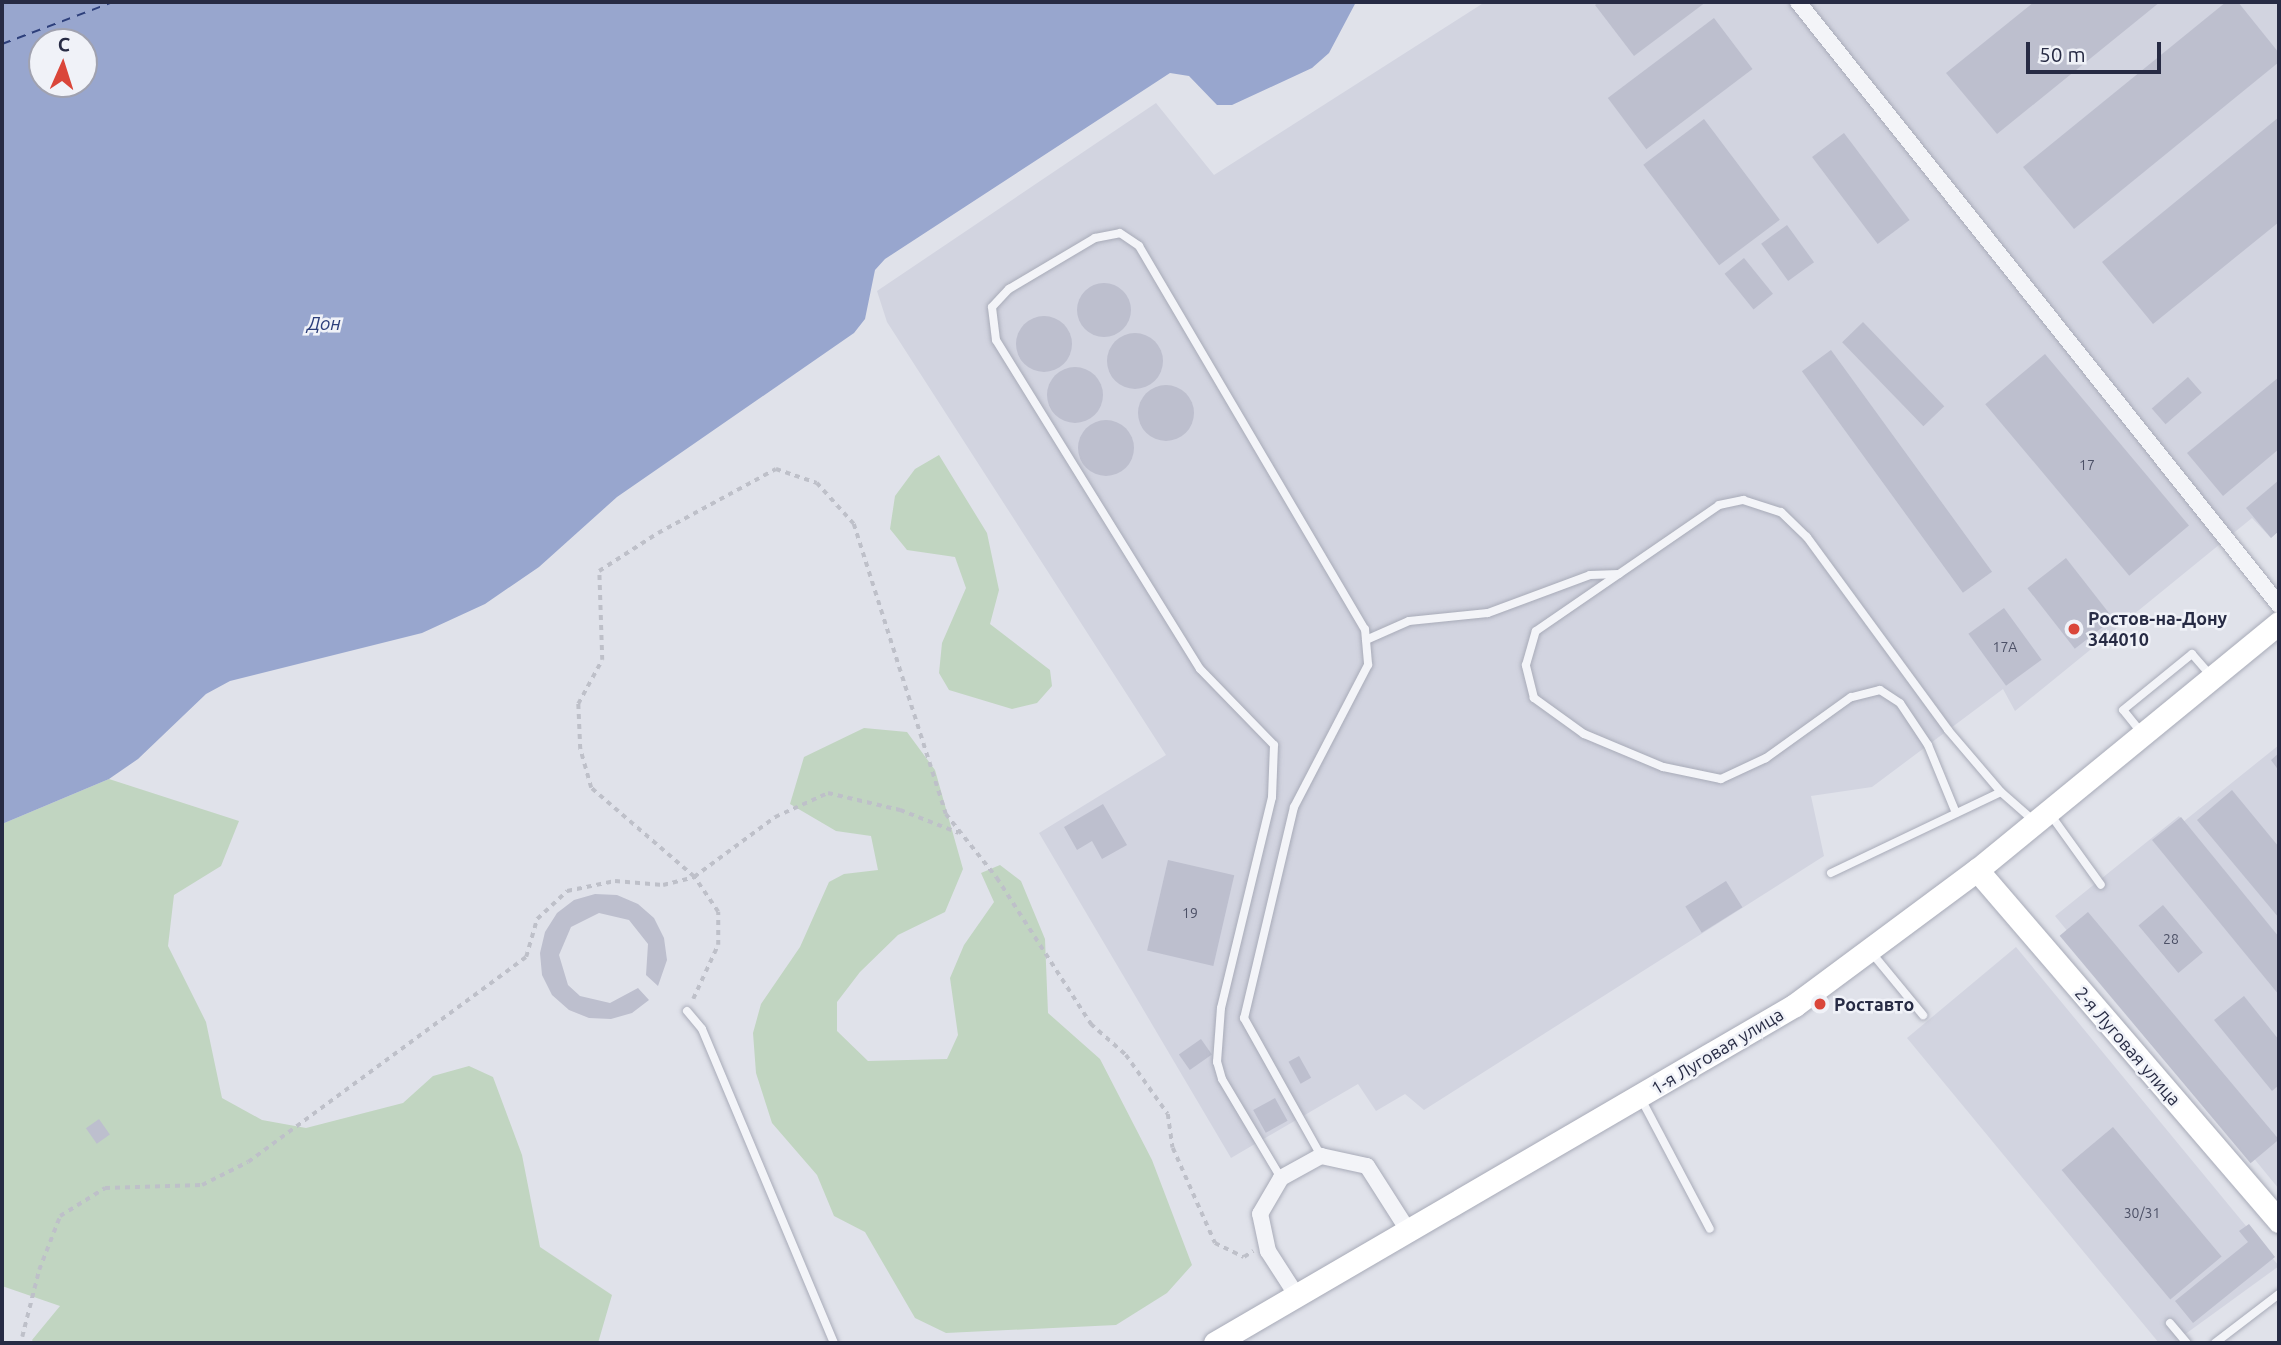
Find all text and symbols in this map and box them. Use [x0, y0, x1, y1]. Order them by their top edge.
north arrow [28, 28, 98, 98]
scale bar [2029, 28, 2164, 72]
text: С [57, 33, 71, 55]
text: 50 m [2039, 42, 2086, 66]
water label: Дон [307, 313, 341, 335]
house number: 17 [2079, 457, 2095, 473]
place label: Ростов-на-Дону 344010 [2088, 608, 2227, 650]
marker: Ростов-на-Дону 344010 [2066, 621, 2082, 637]
house number: 17А [1993, 639, 2017, 655]
house number: 19 [1182, 905, 1198, 921]
house number: 28 [2163, 931, 2179, 947]
street label: 2-я Луговая улица [2071, 982, 2185, 1110]
place label: Роставто [1834, 993, 1914, 1015]
marker: Роставто [1812, 996, 1828, 1012]
street label: 1-я Луговая улица [1647, 1003, 1787, 1099]
house number: 30/31 [2124, 1205, 2160, 1221]

